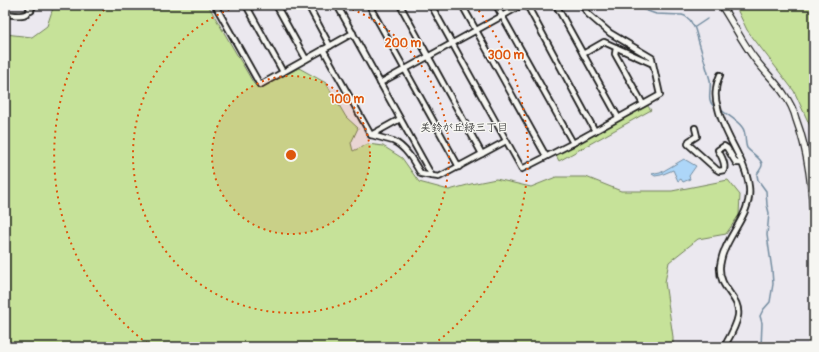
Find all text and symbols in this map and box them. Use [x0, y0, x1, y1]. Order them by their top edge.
text: 200 m [385, 36, 422, 51]
text: 300 m [488, 48, 525, 63]
text: 100 m [330, 92, 365, 107]
district label: 美鈴が丘緑三丁目 [420, 121, 508, 134]
centre of rings [284, 148, 298, 162]

